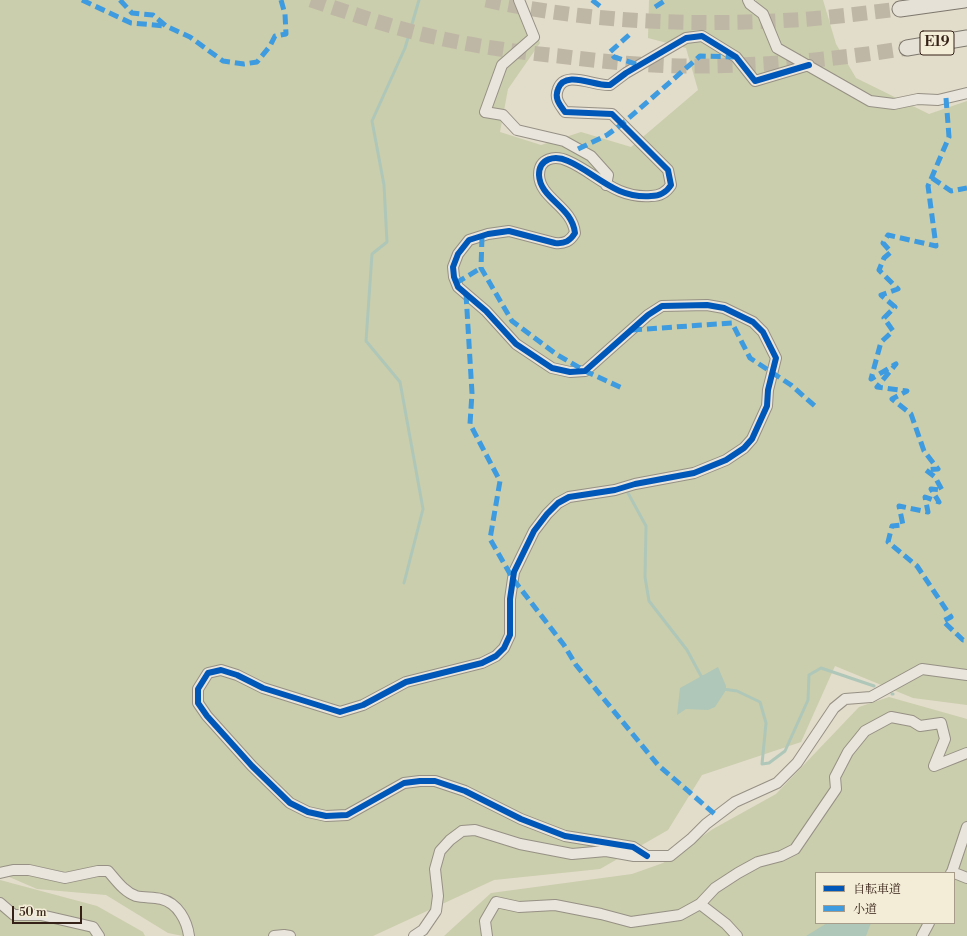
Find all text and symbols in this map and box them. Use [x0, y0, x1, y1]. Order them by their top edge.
road number: E19 [920, 31, 954, 55]
legend [815, 872, 955, 924]
text: 自転車道 [853, 882, 901, 897]
scale bar [14, 898, 84, 924]
text: 小道 [853, 902, 877, 917]
text: 50 m [19, 905, 47, 920]

